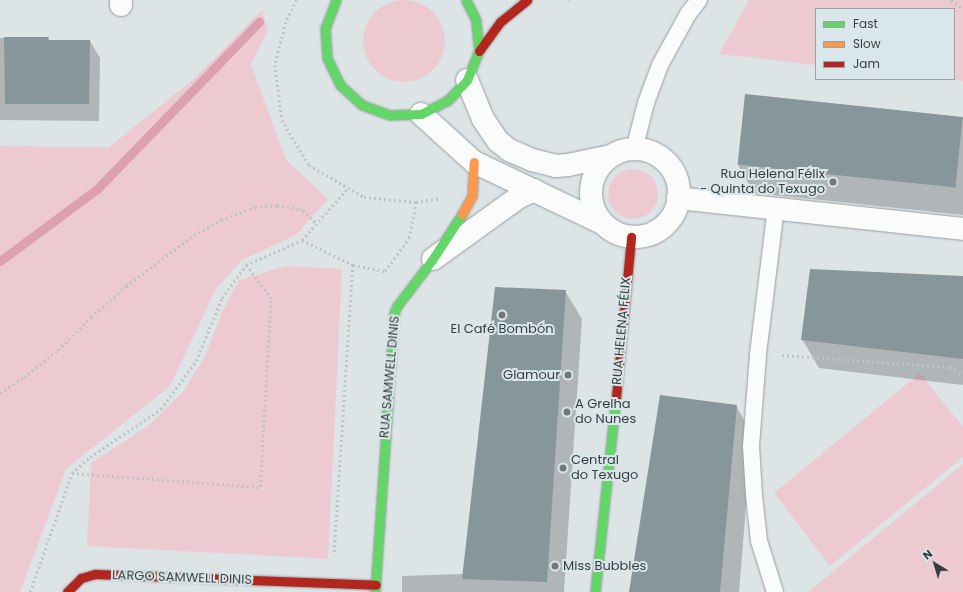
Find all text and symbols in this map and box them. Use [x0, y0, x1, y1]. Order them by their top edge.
legend [815, 8, 955, 80]
text: Fast [853, 15, 878, 32]
text: Slow [853, 35, 881, 52]
text: Jam [853, 55, 880, 72]
place label: Rua Helena Félix - Quinta do Texugo [700, 167, 825, 198]
marker: Rua Helena Félix - Quinta do Texugo [828, 177, 838, 187]
street label: RUA HELENA FÉLIX [610, 276, 634, 386]
marker: El Café Bombón [497, 310, 507, 320]
street label: RUA SAMWELL DINIS [377, 315, 403, 439]
place label: El Café Bombón [450, 321, 554, 337]
place label: Glamour [503, 367, 560, 383]
marker: Glamour [563, 370, 573, 380]
place label: A Grelha do Nunes [575, 397, 636, 428]
marker: A Grelha do Nunes [562, 407, 572, 417]
place label: Central do Texugo [571, 453, 638, 484]
marker: Central do Texugo [558, 463, 568, 473]
north arrow [915, 544, 955, 584]
text: N [919, 546, 936, 563]
place label: Miss Bubbles [563, 558, 646, 574]
marker: Miss Bubbles [550, 561, 560, 571]
street label: LARGO SAMWELL DINIS [112, 568, 252, 588]

